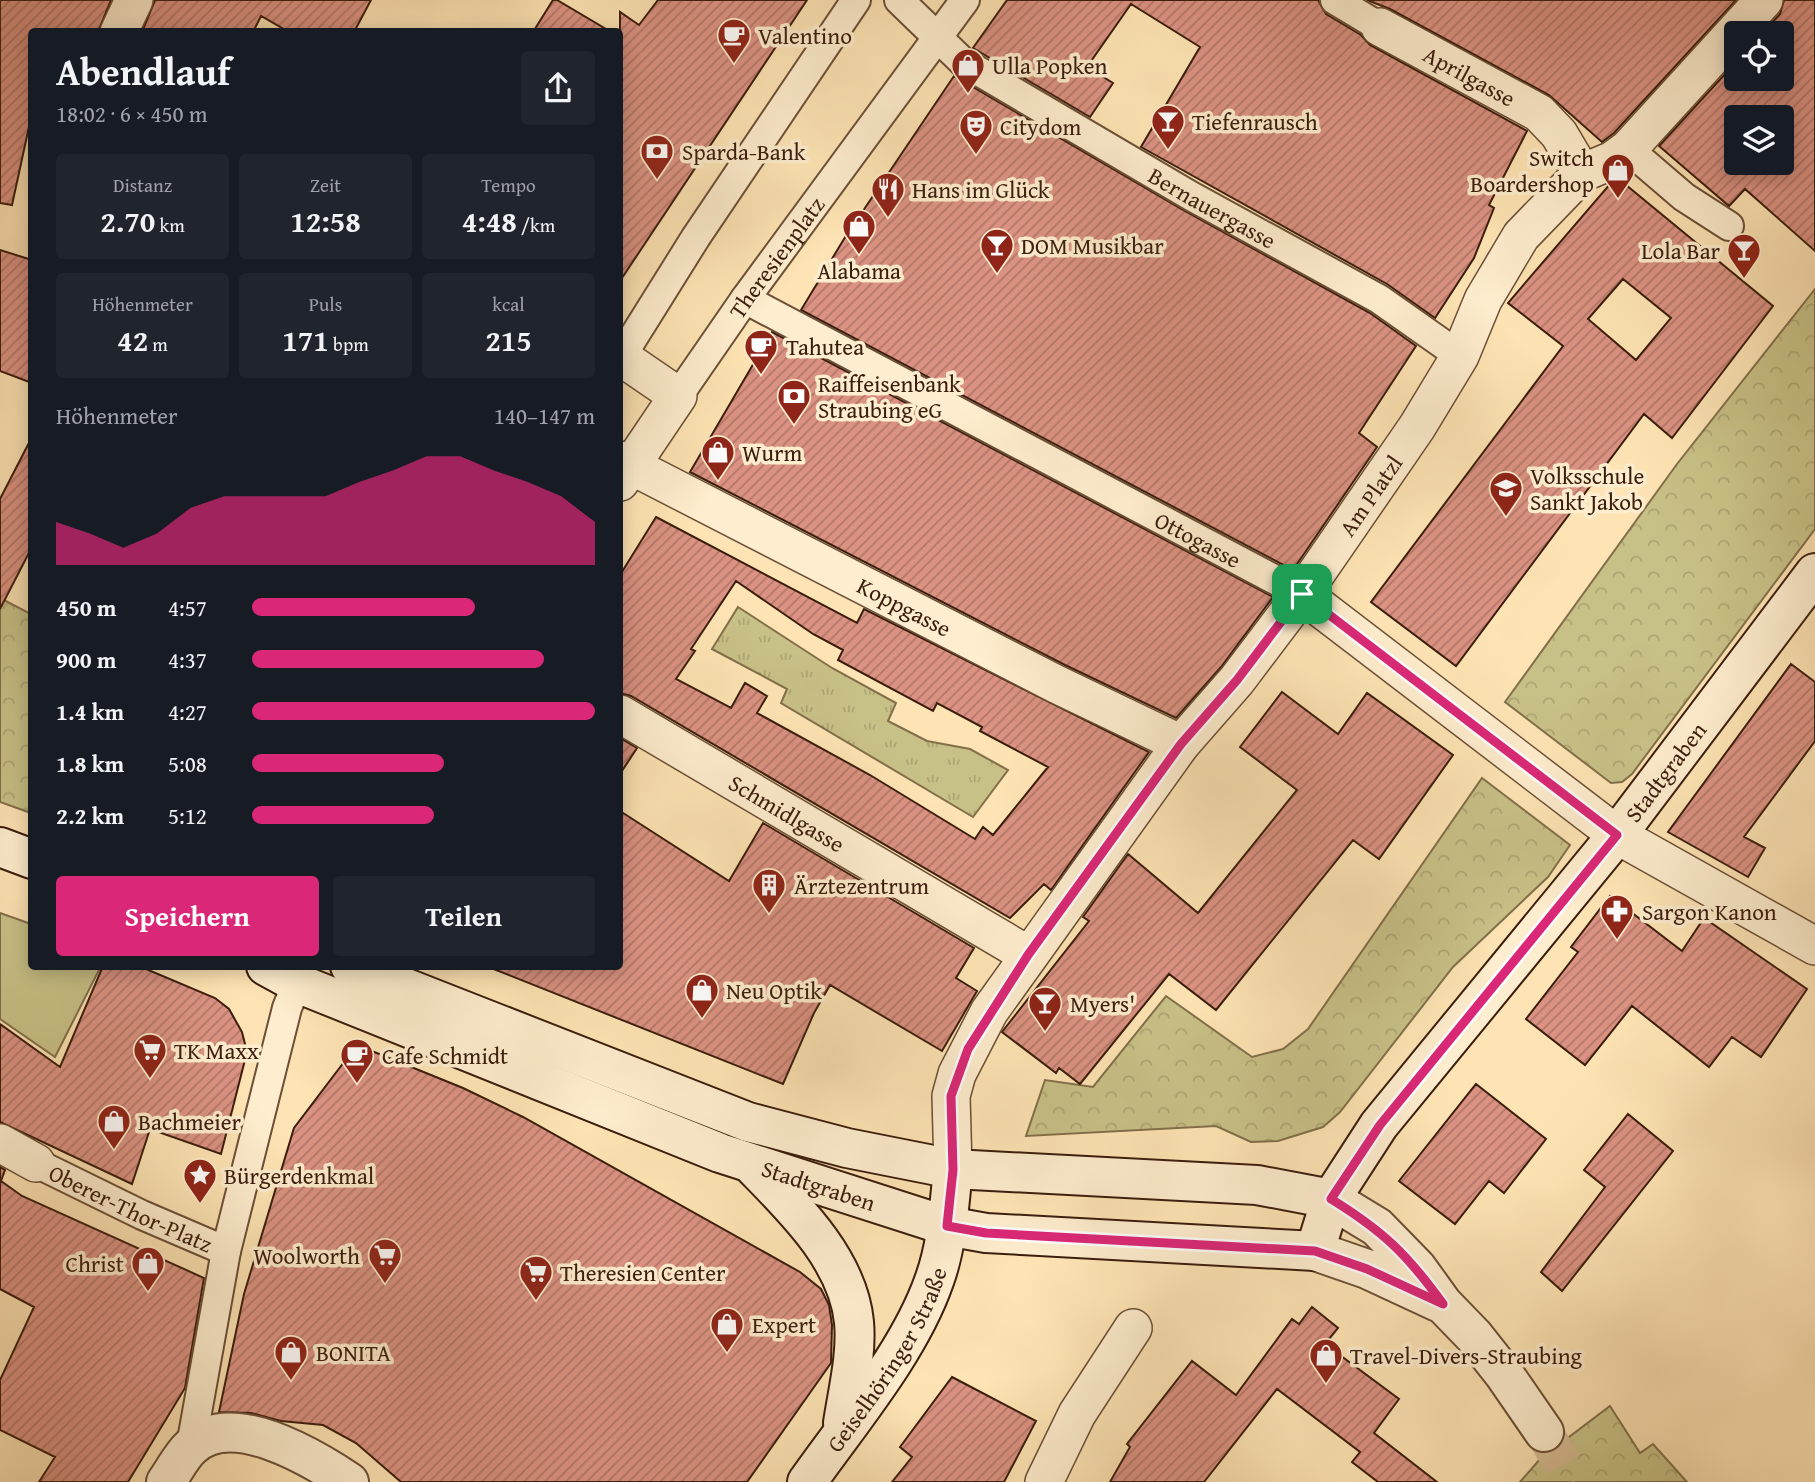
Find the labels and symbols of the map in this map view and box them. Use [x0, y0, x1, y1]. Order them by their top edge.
cafe icon: Valentino [715, 16, 753, 65]
place label: Valentino [758, 19, 852, 52]
street label: Aprilgasse [1418, 37, 1522, 114]
shop icon: Ulla Popken [949, 46, 987, 95]
place label: Ulla Popken [992, 49, 1108, 82]
bar icon: Tiefenrausch [1149, 102, 1187, 151]
place label: Tiefenrausch [1192, 105, 1318, 138]
theatre icon: Citydom [957, 107, 995, 156]
place label: Citydom [1000, 110, 1082, 143]
bank icon: Sparda-Bank [638, 132, 676, 181]
place label: Sparda-Bank [682, 135, 806, 168]
place label: Switch Boardershop [1470, 141, 1594, 200]
shop icon: Switch Boardershop [1599, 151, 1637, 200]
street label: Bernauergasse [1143, 158, 1282, 256]
restaurant icon: Hans im Glück [869, 170, 907, 219]
place label: Hans im Glück [912, 173, 1050, 206]
street label: Theresienplatz [720, 189, 832, 325]
shop icon: Alabama [840, 207, 878, 256]
bar icon: DOM Musikbar [978, 226, 1016, 275]
place label: DOM Musikbar [1021, 229, 1164, 262]
bar icon: Lola Bar [1725, 231, 1763, 280]
place label: Lola Bar [1641, 234, 1721, 267]
place label: Alabama [817, 254, 901, 287]
cafe icon: Tahutea [742, 327, 780, 376]
place label: Tahutea [786, 330, 864, 363]
place label: Raiffeisenbank Straubing eG [818, 367, 961, 426]
bank icon: Raiffeisenbank Straubing eG [775, 377, 813, 426]
shop icon: Wurm [699, 433, 737, 482]
place label: Wurm [742, 436, 802, 469]
street label: Am Platzl [1330, 448, 1410, 543]
place label: Volksschule Sankt Jakob [1530, 459, 1644, 518]
school or university icon: Volksschule Sankt Jakob [1487, 469, 1525, 518]
street label: Ottogasse [1149, 503, 1247, 576]
pin [1272, 564, 1332, 624]
street label: Koppgasse [852, 568, 957, 644]
street label: Stadtgraben [1616, 715, 1714, 829]
street label: Schmidlgasse [723, 766, 851, 860]
building icon: Ärztezentrum [750, 866, 788, 915]
place label: Ärztezentrum [794, 869, 929, 902]
pharmacy icon: Sargon Kanon [1598, 892, 1636, 941]
place label: Sargon Kanon [1642, 895, 1777, 928]
shop icon: Neu Optik [683, 971, 721, 1020]
place label: Neu Optik [726, 974, 822, 1007]
bar icon: Myers' [1026, 984, 1064, 1033]
place label: Myers' [1070, 987, 1135, 1020]
supermarket icon: TK Maxx [131, 1031, 169, 1080]
place label: TK Maxx [174, 1034, 259, 1067]
cafe icon: Cafe Schmidt [338, 1036, 376, 1085]
place label: Cafe Schmidt [382, 1039, 508, 1072]
shop icon: Bachmeier [95, 1102, 133, 1151]
place label: Bachmeier [138, 1105, 242, 1138]
street label: Stadtgraben [758, 1151, 880, 1219]
street label: Oberer-Thor-Platz [44, 1155, 218, 1260]
place icon: Bürgerdenkmal [181, 1156, 219, 1205]
place label: Bürgerdenkmal [224, 1159, 374, 1192]
supermarket icon: Woolworth [366, 1236, 404, 1285]
place label: Woolworth [253, 1239, 360, 1272]
shop icon: Christ [129, 1244, 167, 1293]
place label: Christ [65, 1247, 124, 1280]
supermarket icon: Theresien Center [517, 1253, 555, 1302]
place label: Theresien Center [560, 1256, 726, 1289]
street label: Geiselhöringer Straße [818, 1263, 954, 1458]
shop icon: Expert [708, 1305, 746, 1354]
place label: Expert [752, 1308, 816, 1341]
shop icon: BONITA [272, 1333, 310, 1382]
place label: BONITA [316, 1336, 391, 1369]
shop icon: Travel-Divers-Straubing [1307, 1336, 1345, 1385]
place label: Travel-Divers-Straubing [1350, 1339, 1583, 1372]

